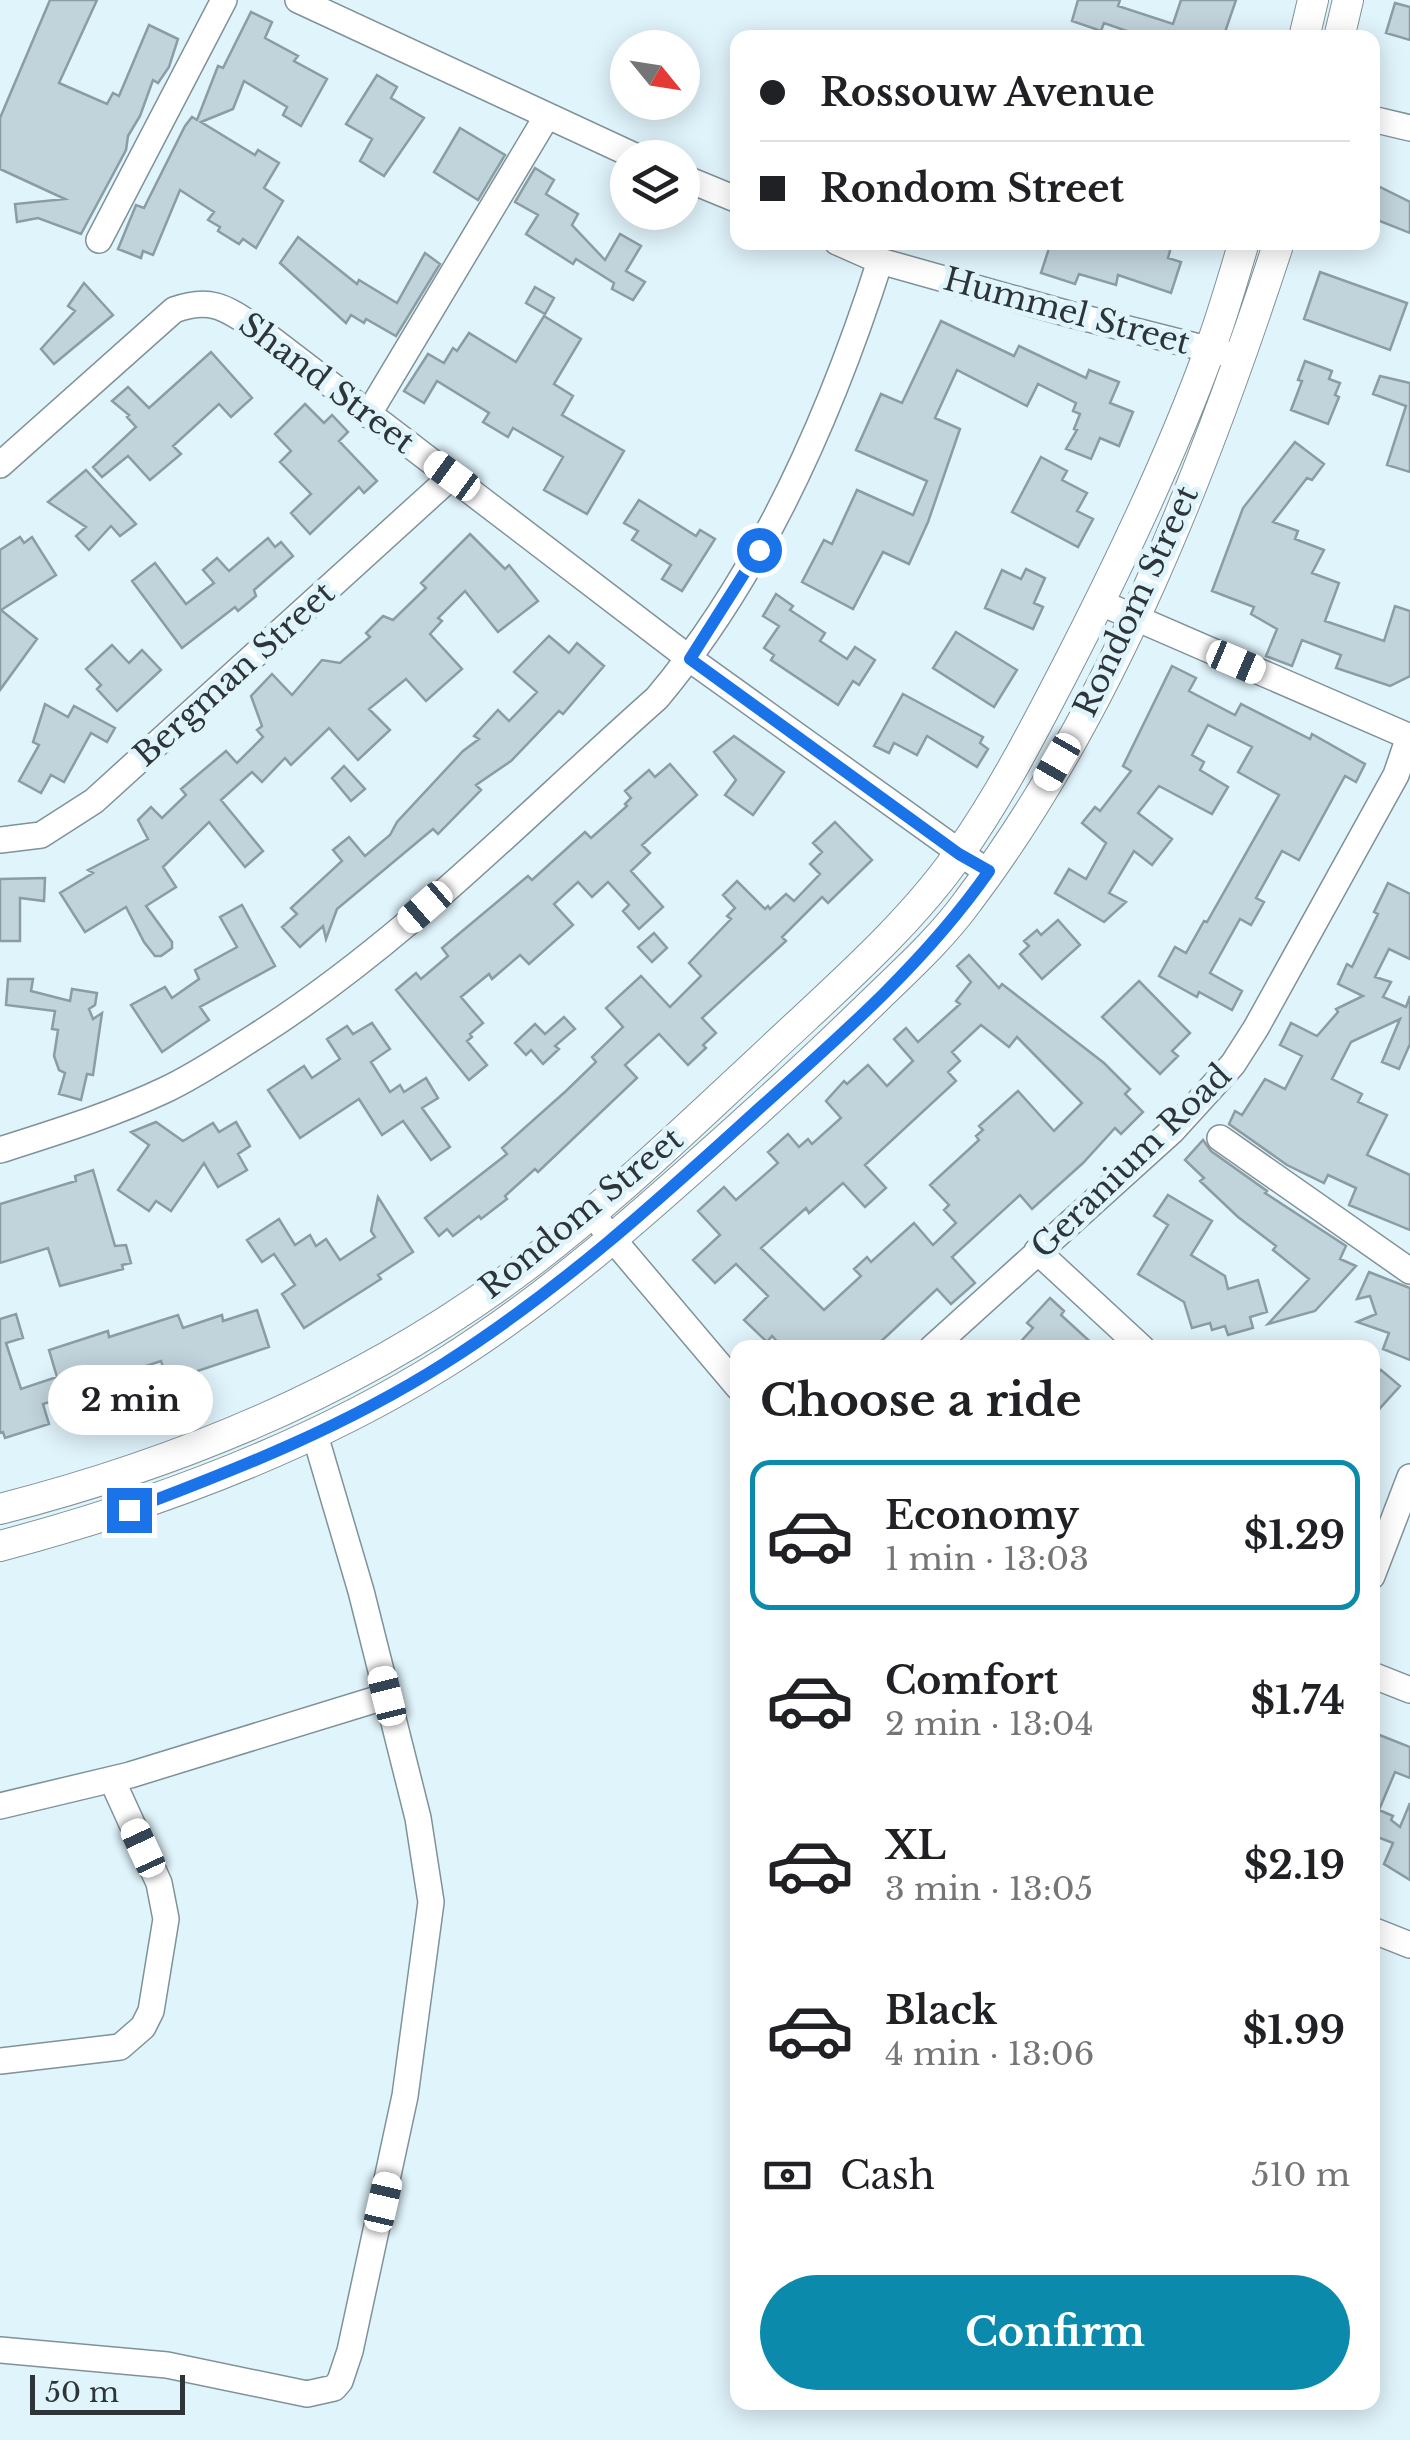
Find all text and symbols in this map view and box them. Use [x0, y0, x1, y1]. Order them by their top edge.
north arrow [610, 30, 700, 120]
map controls [610, 30, 700, 230]
text: Rossouw Avenue [820, 69, 1155, 116]
button: layers [610, 140, 700, 230]
text: Rondom Street [820, 165, 1124, 212]
street label: Hummel Street [940, 259, 1194, 363]
street label: Shand Street [231, 304, 423, 462]
car [419, 446, 485, 506]
street label: Rondom Street [1065, 479, 1207, 723]
route start [737, 528, 782, 573]
street label: Bergman Street [125, 573, 343, 775]
car [1203, 636, 1269, 688]
car [1029, 729, 1085, 795]
car [393, 876, 457, 938]
street label: Geranium Road [1023, 1056, 1239, 1266]
street label: Rondom Street [471, 1119, 691, 1307]
callout: 2 min [46, 1365, 212, 1435]
text: Choose a ride [760, 1372, 1082, 1428]
text: 2 min [81, 1380, 180, 1420]
route end [107, 1488, 152, 1533]
icon: car [765, 1490, 855, 1580]
text: Economy [885, 1492, 1079, 1539]
text: $1.29 [1244, 1512, 1345, 1559]
text: 1 min · 13:03 [885, 1539, 1089, 1579]
icon: car [765, 1655, 855, 1745]
text: Comfort [885, 1657, 1058, 1704]
car [365, 1663, 409, 1729]
text: $1.74 [1250, 1677, 1345, 1724]
text: 2 min · 13:04 [885, 1704, 1093, 1744]
car [117, 1814, 169, 1882]
icon: car [765, 1820, 855, 1910]
text: XL [885, 1822, 946, 1869]
text: $2.19 [1244, 1842, 1345, 1889]
text: 3 min · 13:05 [885, 1869, 1093, 1909]
icon: car [765, 1985, 855, 2075]
text: Black [885, 1987, 997, 2034]
text: $1.99 [1243, 2007, 1345, 2054]
text: 4 min · 13:06 [885, 2034, 1094, 2074]
icon: cash [760, 2148, 815, 2203]
text: Cash [840, 2152, 935, 2199]
text: 510 m [1251, 2155, 1350, 2195]
car [362, 2169, 404, 2235]
button: Confirm [760, 2275, 1350, 2390]
scale bar [30, 2370, 185, 2414]
text: 50 m [45, 2375, 119, 2410]

